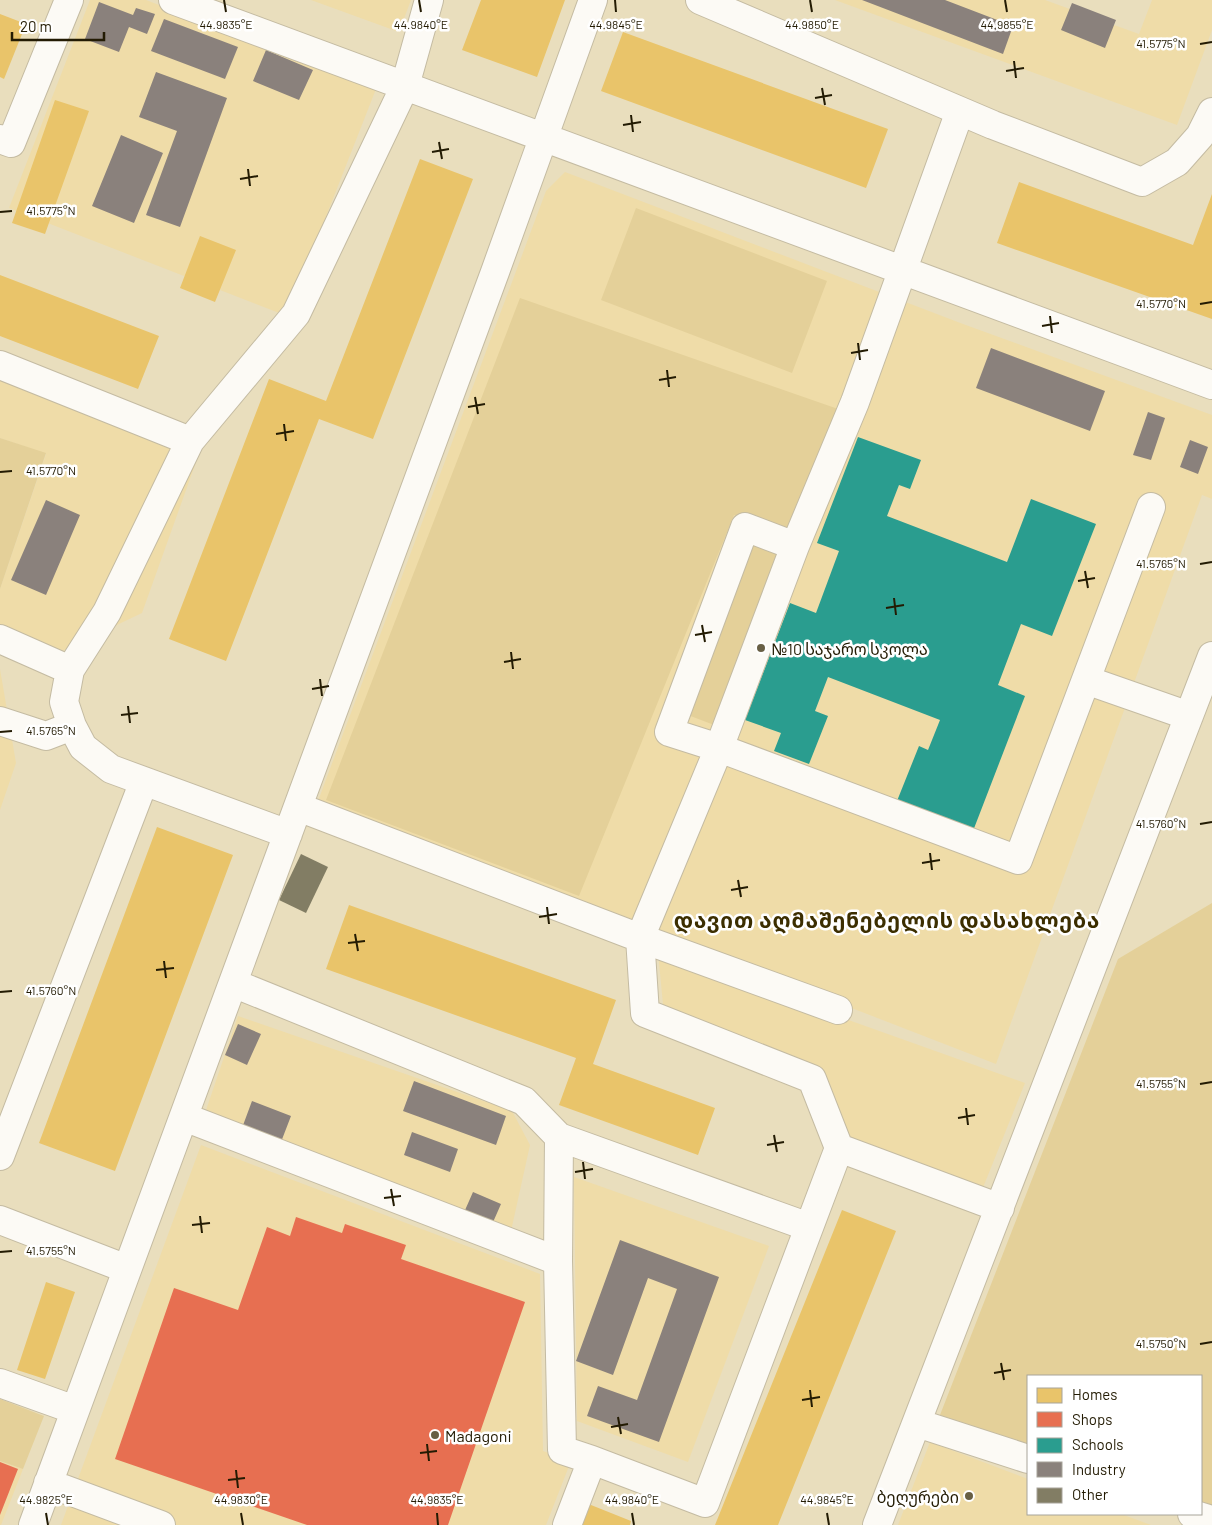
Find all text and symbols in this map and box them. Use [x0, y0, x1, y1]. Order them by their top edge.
scale bar [12, 10, 105, 42]
text: 20 m [20, 17, 52, 35]
text: 44.9835°E [199, 17, 253, 31]
text: 44.9840°E [394, 17, 448, 31]
text: 44.9845°E [589, 17, 643, 31]
text: 44.9850°E [785, 17, 839, 31]
text: 44.9855°E [980, 17, 1034, 31]
text: 41.5775°N [1136, 36, 1186, 50]
text: 41.5775°N [26, 203, 76, 217]
text: 41.5770°N [1136, 296, 1186, 310]
text: 41.5770°N [26, 463, 76, 477]
text: 41.5765°N [1136, 556, 1186, 570]
place label: №10 საჯარო სკოლა [771, 639, 928, 660]
marker: №10 საჯარო სკოლა [755, 642, 767, 654]
text: 41.5765°N [26, 723, 76, 737]
text: 41.5760°N [1136, 816, 1186, 830]
district label: დავით აღმაშენებელის დასახლება [674, 907, 1100, 934]
text: 41.5760°N [26, 983, 76, 997]
text: 41.5755°N [1136, 1076, 1186, 1090]
text: 41.5755°N [26, 1243, 76, 1257]
text: 41.5750°N [1136, 1336, 1186, 1350]
legend [1027, 1375, 1202, 1515]
text: Homes [1072, 1385, 1117, 1403]
text: Shops [1072, 1410, 1112, 1428]
place label: Madagoni [445, 1426, 512, 1445]
marker: Madagoni [429, 1429, 441, 1441]
text: Schools [1072, 1435, 1124, 1453]
text: Industry [1072, 1460, 1126, 1478]
text: Other [1072, 1485, 1109, 1503]
place label: ბეღურები [877, 1487, 959, 1507]
marker: ბეღურები [963, 1490, 975, 1502]
text: 44.9825°E [19, 1492, 73, 1506]
text: 44.9830°E [214, 1492, 268, 1506]
text: 44.9835°E [410, 1492, 464, 1506]
text: 44.9840°E [605, 1492, 659, 1506]
text: 44.9845°E [800, 1492, 854, 1506]

